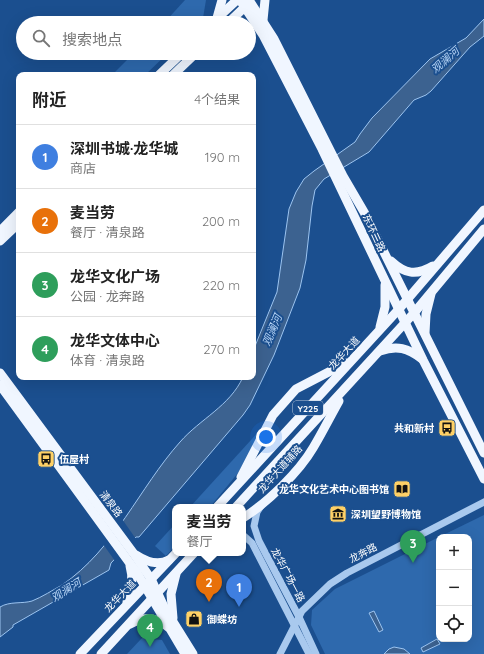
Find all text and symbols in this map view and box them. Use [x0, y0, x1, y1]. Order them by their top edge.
search box [16, 16, 256, 60]
icon: search [30, 27, 52, 49]
text: 搜索地点 [62, 30, 122, 49]
water label: 观澜河 [428, 43, 464, 76]
text: 附近 [32, 89, 66, 110]
text: 4个结果 [194, 91, 240, 107]
text: 深圳书城·龙华城 [70, 139, 178, 158]
text: 1 [42, 149, 48, 165]
text: 190 m [205, 149, 240, 165]
text: 商店 [70, 160, 96, 176]
text: 麦当劳 [70, 203, 115, 222]
street label: 东环二路 [360, 212, 388, 254]
text: 2 [41, 213, 49, 229]
text: 200 m [202, 213, 240, 229]
text: 餐厅 · 清泉路 [70, 224, 145, 240]
text: 龙华文化广场 [70, 267, 160, 286]
text: 3 [42, 277, 48, 293]
text: 220 m [202, 277, 240, 293]
text: 公园 · 龙奔路 [70, 288, 145, 304]
water label: 观澜河 [259, 310, 286, 348]
text: 龙华文体中心 [70, 331, 160, 350]
street label: 龙华大道 [326, 334, 362, 372]
text: 4 [41, 341, 49, 357]
text: 270 m [203, 341, 240, 357]
text: 体育 · 清泉路 [70, 352, 145, 368]
road number: Y225 [293, 401, 323, 415]
bus stop icon: 共和新村 [437, 418, 457, 438]
place label: 共和新村 [394, 422, 434, 435]
your location [256, 427, 276, 447]
street label: 龙华大道辅路 [255, 442, 305, 496]
bus stop icon: 伍屋村 [36, 449, 56, 469]
place label: 伍屋村 [59, 453, 89, 466]
library icon: 龙华文化艺术中心图书馆 [392, 479, 412, 499]
place label: 龙华文化艺术中心图书馆 [279, 483, 389, 496]
street label: 清泉路 [97, 488, 125, 520]
popup [172, 504, 246, 556]
museum icon: 深圳望野博物馆 [328, 504, 348, 524]
place label: 深圳望野博物馆 [351, 508, 421, 521]
text: 麦当劳 [186, 512, 232, 531]
pin: 3 [400, 530, 426, 563]
text: 餐厅 [186, 533, 213, 549]
map controls [436, 534, 472, 642]
button: + [436, 534, 472, 570]
street label: 龙奔路 [347, 540, 379, 566]
street label: 龙华广场一路 [268, 545, 308, 605]
pin: 2 [196, 569, 222, 602]
button: − [436, 570, 472, 606]
water label: 观澜河 [48, 574, 85, 605]
pin: 1 [226, 574, 252, 607]
street label: 龙华大道 [101, 577, 139, 615]
button: locate [436, 606, 472, 642]
shop icon: 御蝶坊 [184, 609, 204, 629]
place label: 御蝶坊 [206, 613, 237, 626]
pin: 4 [137, 614, 163, 647]

